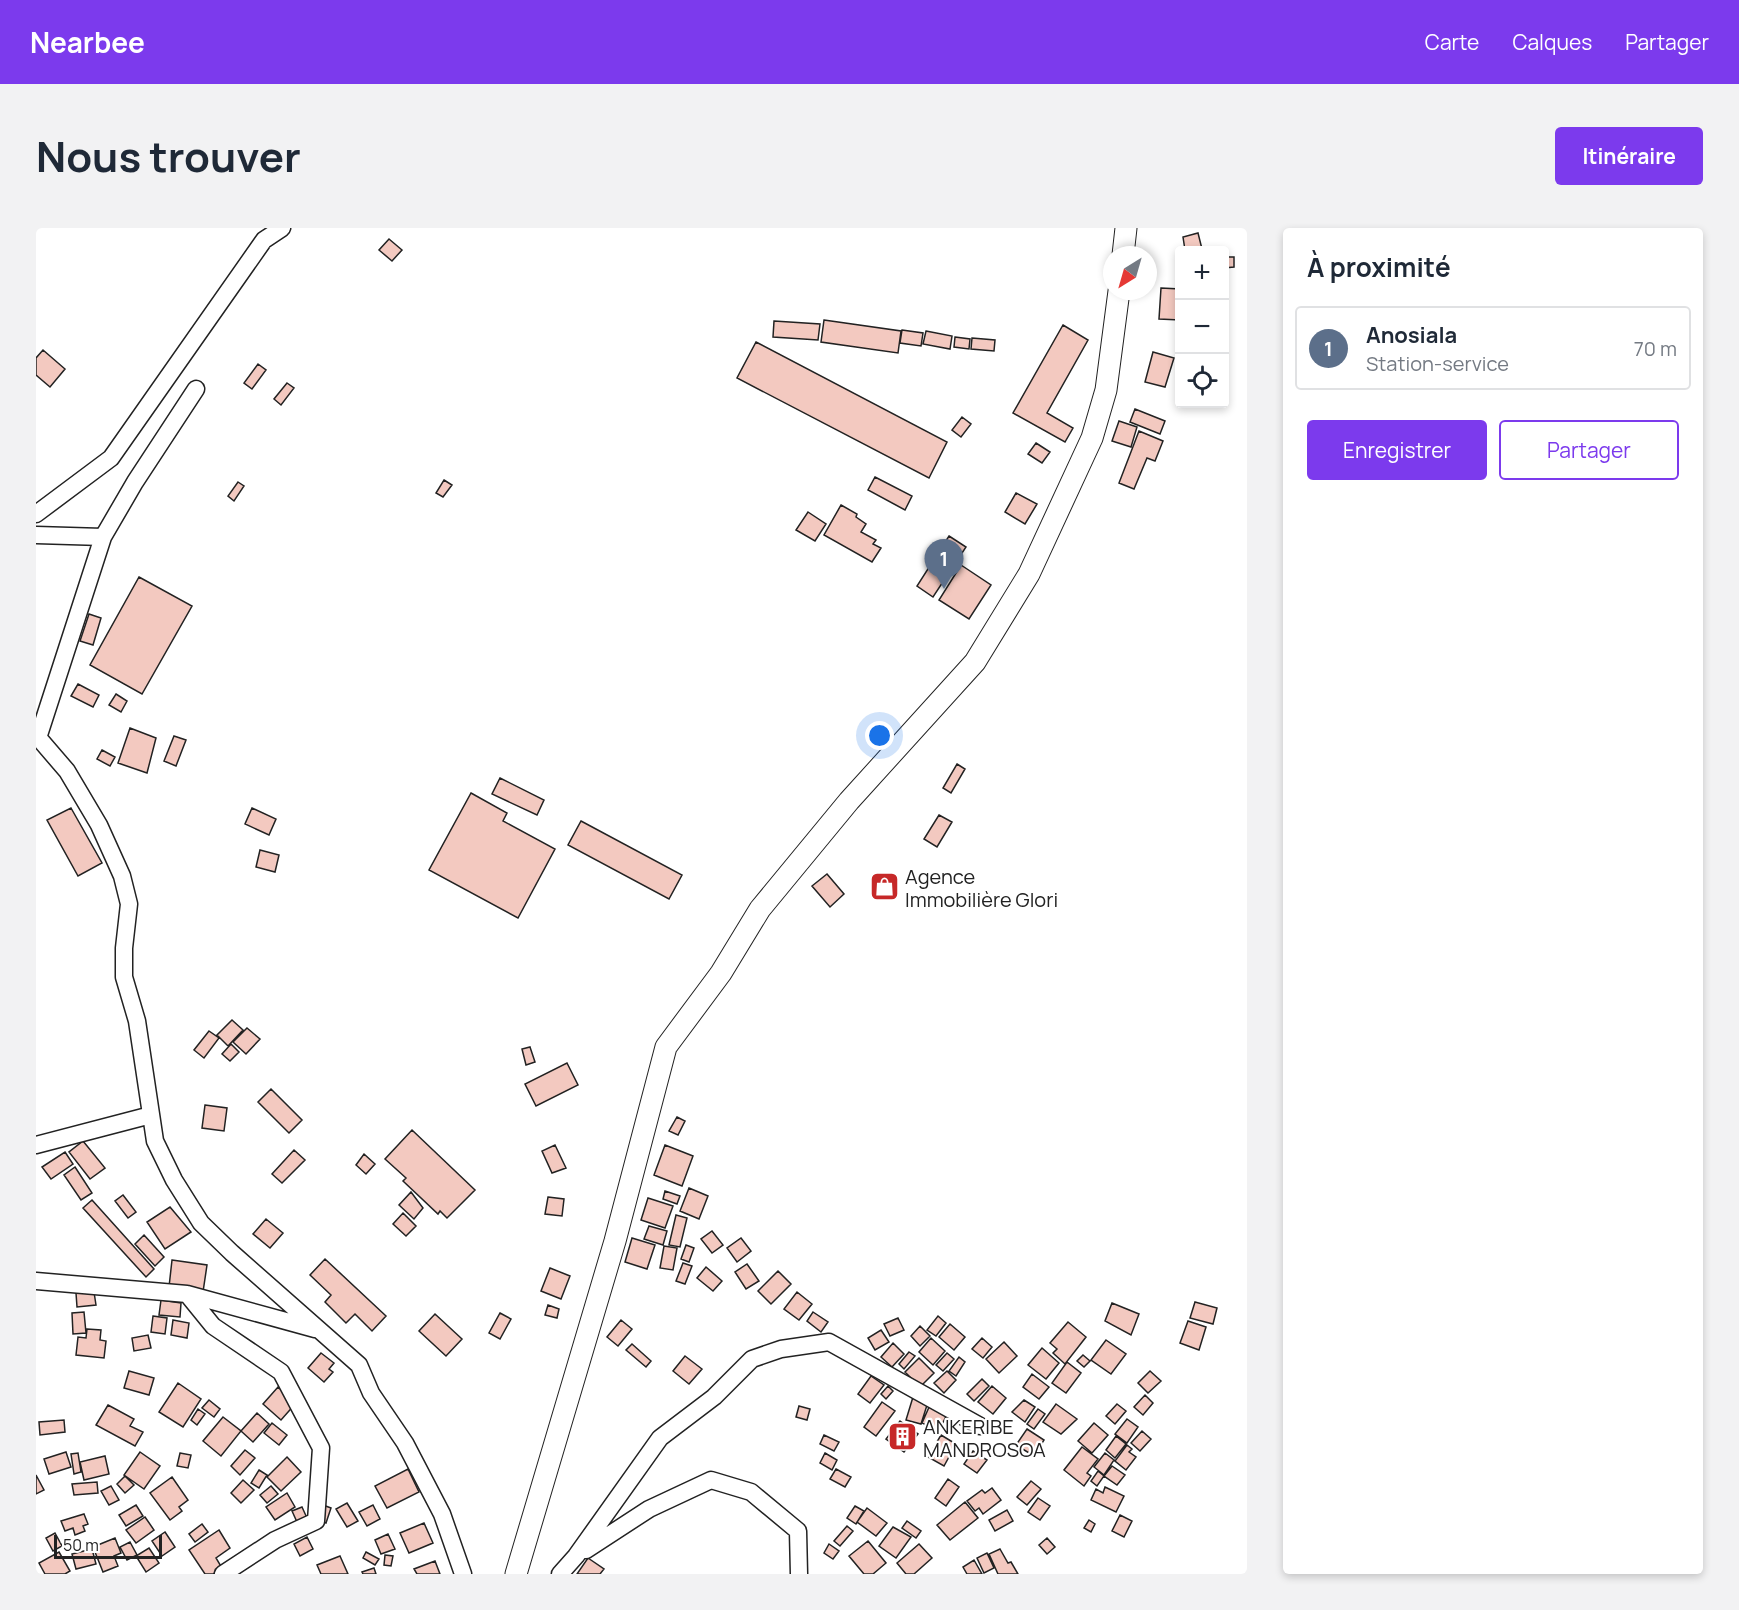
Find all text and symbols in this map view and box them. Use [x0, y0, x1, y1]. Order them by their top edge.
text: Nearbee [30, 23, 145, 61]
text: Carte [1425, 28, 1479, 56]
text: Calques [1512, 28, 1592, 56]
text: Partager [1625, 28, 1709, 56]
text: Nous trouver [36, 127, 301, 185]
button: Itinéraire [1555, 127, 1703, 185]
north arrow [1103, 246, 1157, 300]
map controls [1175, 246, 1229, 408]
button: + [1175, 246, 1229, 300]
text: À proximité [1307, 249, 1451, 285]
button: − [1175, 300, 1229, 354]
text: Anosiala [1366, 320, 1457, 350]
text: 1 [1324, 335, 1333, 362]
text: 70 m [1634, 335, 1677, 362]
text: Station-service [1366, 350, 1509, 377]
button: locate [1175, 354, 1229, 408]
button: Enregistrer [1307, 420, 1487, 480]
button: Partager [1499, 420, 1679, 480]
pin: 1 [924, 540, 964, 589]
your location [865, 721, 894, 750]
place label: Agence Immobilière Glori [905, 863, 1058, 913]
shop icon: Agence Immobilière Glori [868, 871, 900, 903]
place label: ANKERIBE MANDROSOA [923, 1413, 1046, 1463]
building icon: ANKERIBE MANDROSOA [886, 1421, 918, 1453]
scale bar [54, 1532, 162, 1560]
text: 50 m [63, 1534, 99, 1556]

